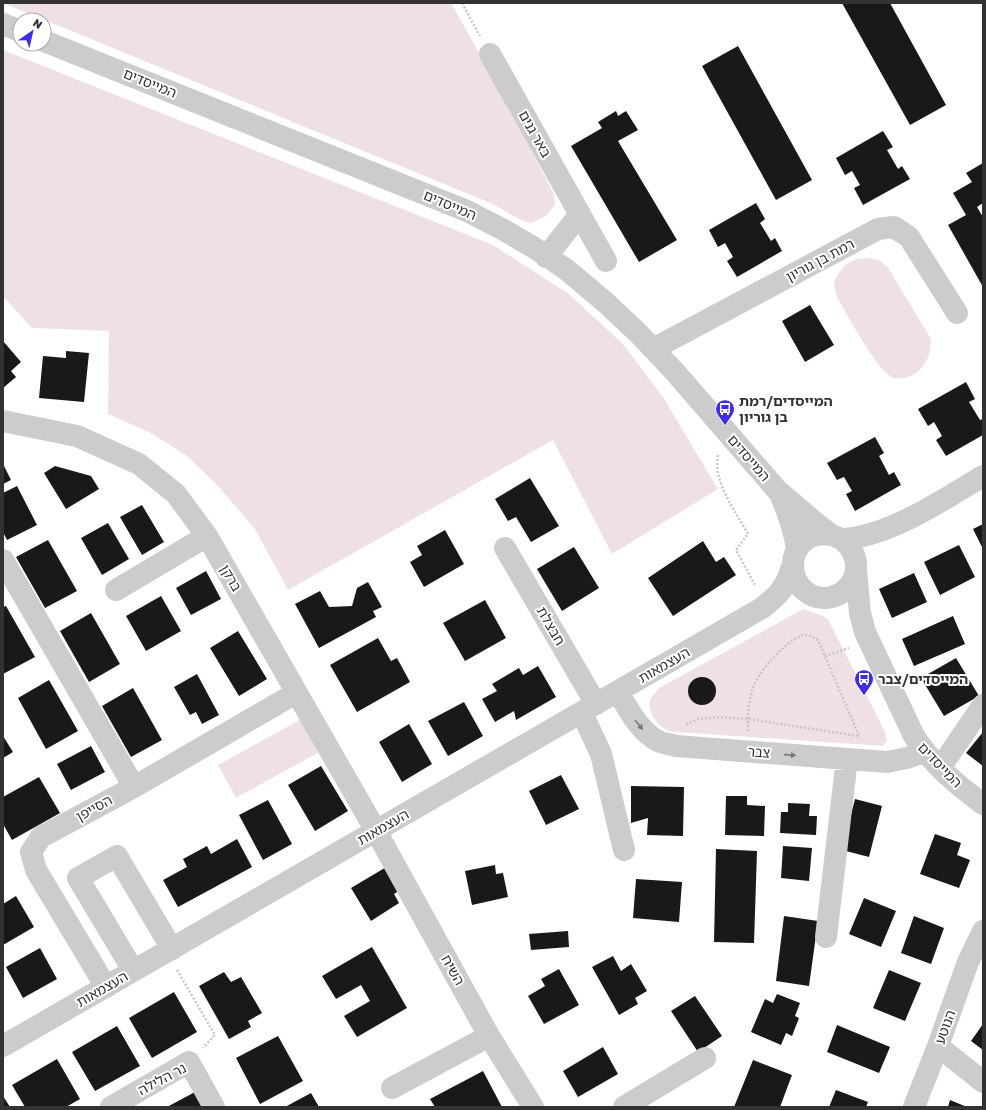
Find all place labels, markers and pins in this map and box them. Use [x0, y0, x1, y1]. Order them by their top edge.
place label: המייסדים/רמת בן גוריון [739, 392, 833, 425]
bus stop icon: המייסדים/רמת בן גוריון [714, 398, 736, 426]
bus stop icon: המייסדים/צבר [853, 668, 875, 696]
place label: המייסדים/צבר [878, 670, 968, 687]

